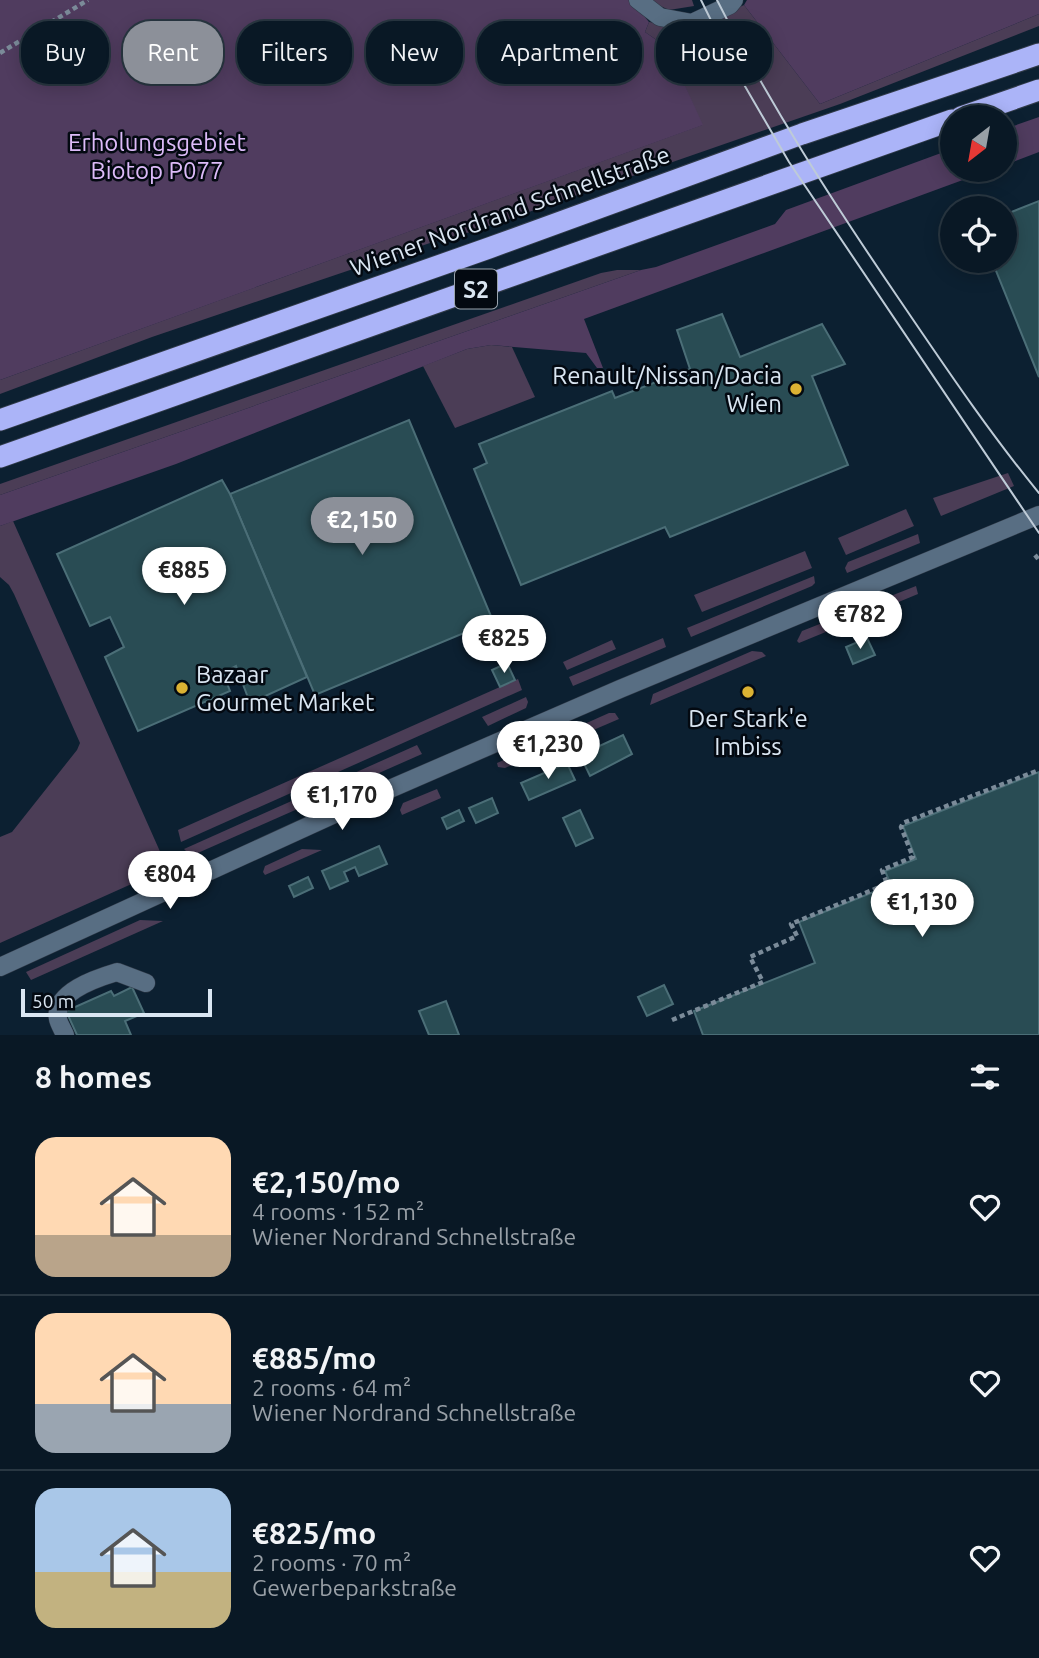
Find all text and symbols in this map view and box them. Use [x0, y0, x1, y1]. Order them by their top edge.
chip: Buy [21, 21, 109, 84]
chip: Rent [123, 21, 223, 84]
chip: Filters [237, 21, 352, 84]
chip: New [366, 21, 463, 84]
chip: Apartment [477, 21, 642, 84]
chip: House [656, 21, 772, 84]
north arrow [940, 105, 1017, 182]
map controls [940, 105, 1017, 273]
park label: Erholungsgebiet Biotop P077 [68, 129, 246, 184]
street label: Wiener Nordrand Schnellstraße [346, 140, 674, 282]
button: locate [940, 196, 1017, 273]
road number: S2 [455, 270, 497, 308]
place label: Renault/Nissan/Dacia Wien [552, 362, 782, 417]
marker: Renault/Nissan/Dacia Wien [788, 381, 804, 397]
pin: €2,150 [305, 498, 419, 557]
text: €2,150 [327, 507, 397, 532]
pin: €885 [143, 548, 225, 607]
text: €885 [158, 557, 210, 582]
pin: €782 [819, 592, 901, 651]
text: €782 [834, 601, 886, 626]
pin: €825 [463, 616, 545, 675]
text: €825 [478, 625, 530, 650]
place label: Bazaar Gourmet Market [196, 661, 375, 716]
marker: Bazaar Gourmet Market [174, 680, 190, 696]
marker: Der Stark'e Imbiss [740, 684, 756, 700]
place label: Der Stark'e Imbiss [688, 705, 808, 760]
pin: €1,230 [491, 722, 605, 781]
text: €1,230 [513, 731, 583, 756]
pin: €1,170 [285, 772, 399, 832]
text: €1,170 [307, 782, 377, 807]
pin: €804 [129, 852, 211, 911]
text: €804 [144, 861, 196, 886]
pin: €1,130 [865, 880, 979, 939]
text: €1,130 [887, 889, 957, 914]
scale bar [21, 986, 212, 1018]
text: 50 m [32, 990, 74, 1012]
icon: filters [966, 1058, 1004, 1096]
text: 8 homes [35, 1060, 152, 1094]
icon: home [91, 1165, 175, 1249]
text: €2,150/mo [252, 1165, 401, 1199]
icon: heart [966, 1188, 1004, 1226]
text: 4 rooms · 152 m² [252, 1199, 424, 1224]
text: Wiener Nordrand Schnellstraße [252, 1224, 576, 1249]
icon: home [91, 1341, 175, 1425]
text: €885/mo [252, 1341, 376, 1375]
icon: heart [966, 1364, 1004, 1402]
text: 2 rooms · 64 m² [252, 1375, 411, 1400]
text: Wiener Nordrand Schnellstraße [252, 1400, 576, 1425]
icon: home [91, 1516, 175, 1600]
text: €825/mo [252, 1516, 376, 1550]
icon: heart [966, 1539, 1004, 1577]
text: 2 rooms · 70 m² [252, 1550, 411, 1575]
text: Gewerbeparkstraße [252, 1575, 457, 1600]

